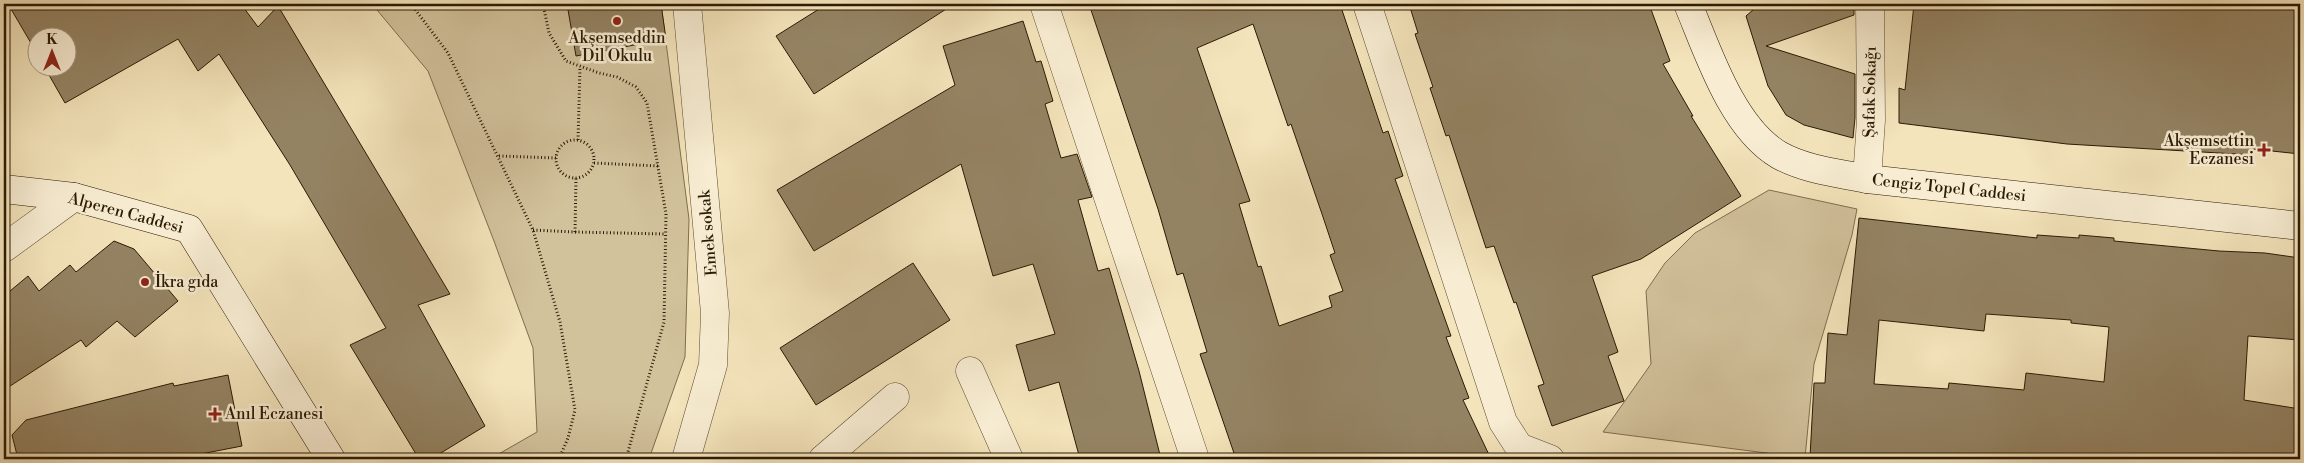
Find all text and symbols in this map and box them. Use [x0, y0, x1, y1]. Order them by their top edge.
marker: Akşemseddin Dil Okulu [611, 15, 623, 27]
north arrow [28, 28, 78, 78]
place label: Akşemseddin Dil Okulu [567, 28, 666, 66]
text: K [46, 31, 58, 49]
street label: Şafak Sokağı [1859, 46, 1881, 138]
place label: Akşemsettin Eczanesi [2163, 131, 2254, 169]
marker: Akşemsettin Eczanesi [2258, 144, 2270, 156]
street label: Cengiz Topel Caddesi [1871, 170, 2027, 206]
street label: Alperen Caddesi [65, 188, 186, 238]
street label: Emek sokak [694, 188, 722, 277]
place label: İkra gıda [155, 270, 219, 292]
marker: İkra gıda [139, 276, 151, 288]
place label: Anıl Eczanesi [224, 404, 324, 424]
marker: Anıl Eczanesi [209, 408, 221, 420]

